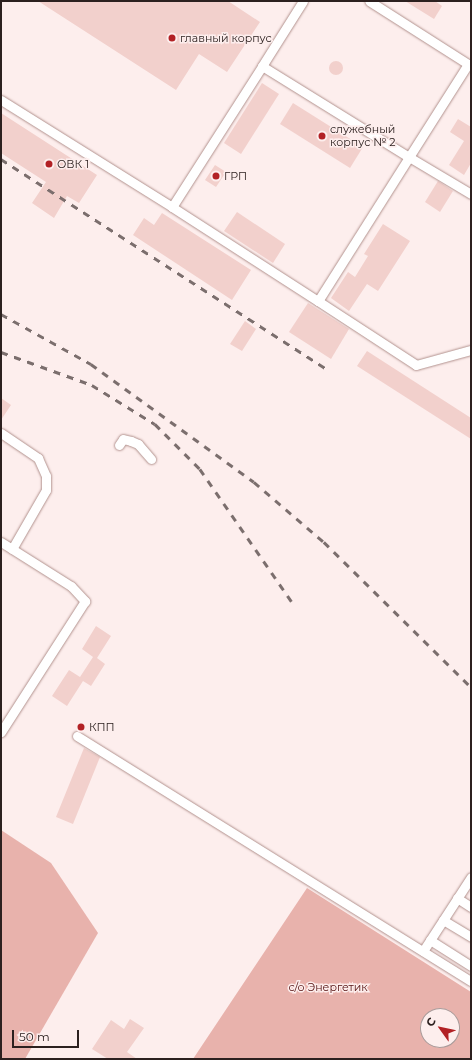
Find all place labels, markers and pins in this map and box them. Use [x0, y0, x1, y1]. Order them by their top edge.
place label: главный корпус [180, 31, 272, 45]
marker: главный корпус [167, 33, 177, 43]
place label: служебный корпус № 2 [330, 123, 396, 149]
marker: служебный корпус № 2 [317, 131, 327, 141]
place label: ОВК 1 [57, 157, 89, 171]
marker: ОВК 1 [44, 159, 54, 169]
place label: ГРП [224, 169, 247, 183]
marker: ГРП [211, 171, 221, 181]
place label: КПП [89, 720, 115, 734]
marker: КПП [76, 722, 86, 732]

